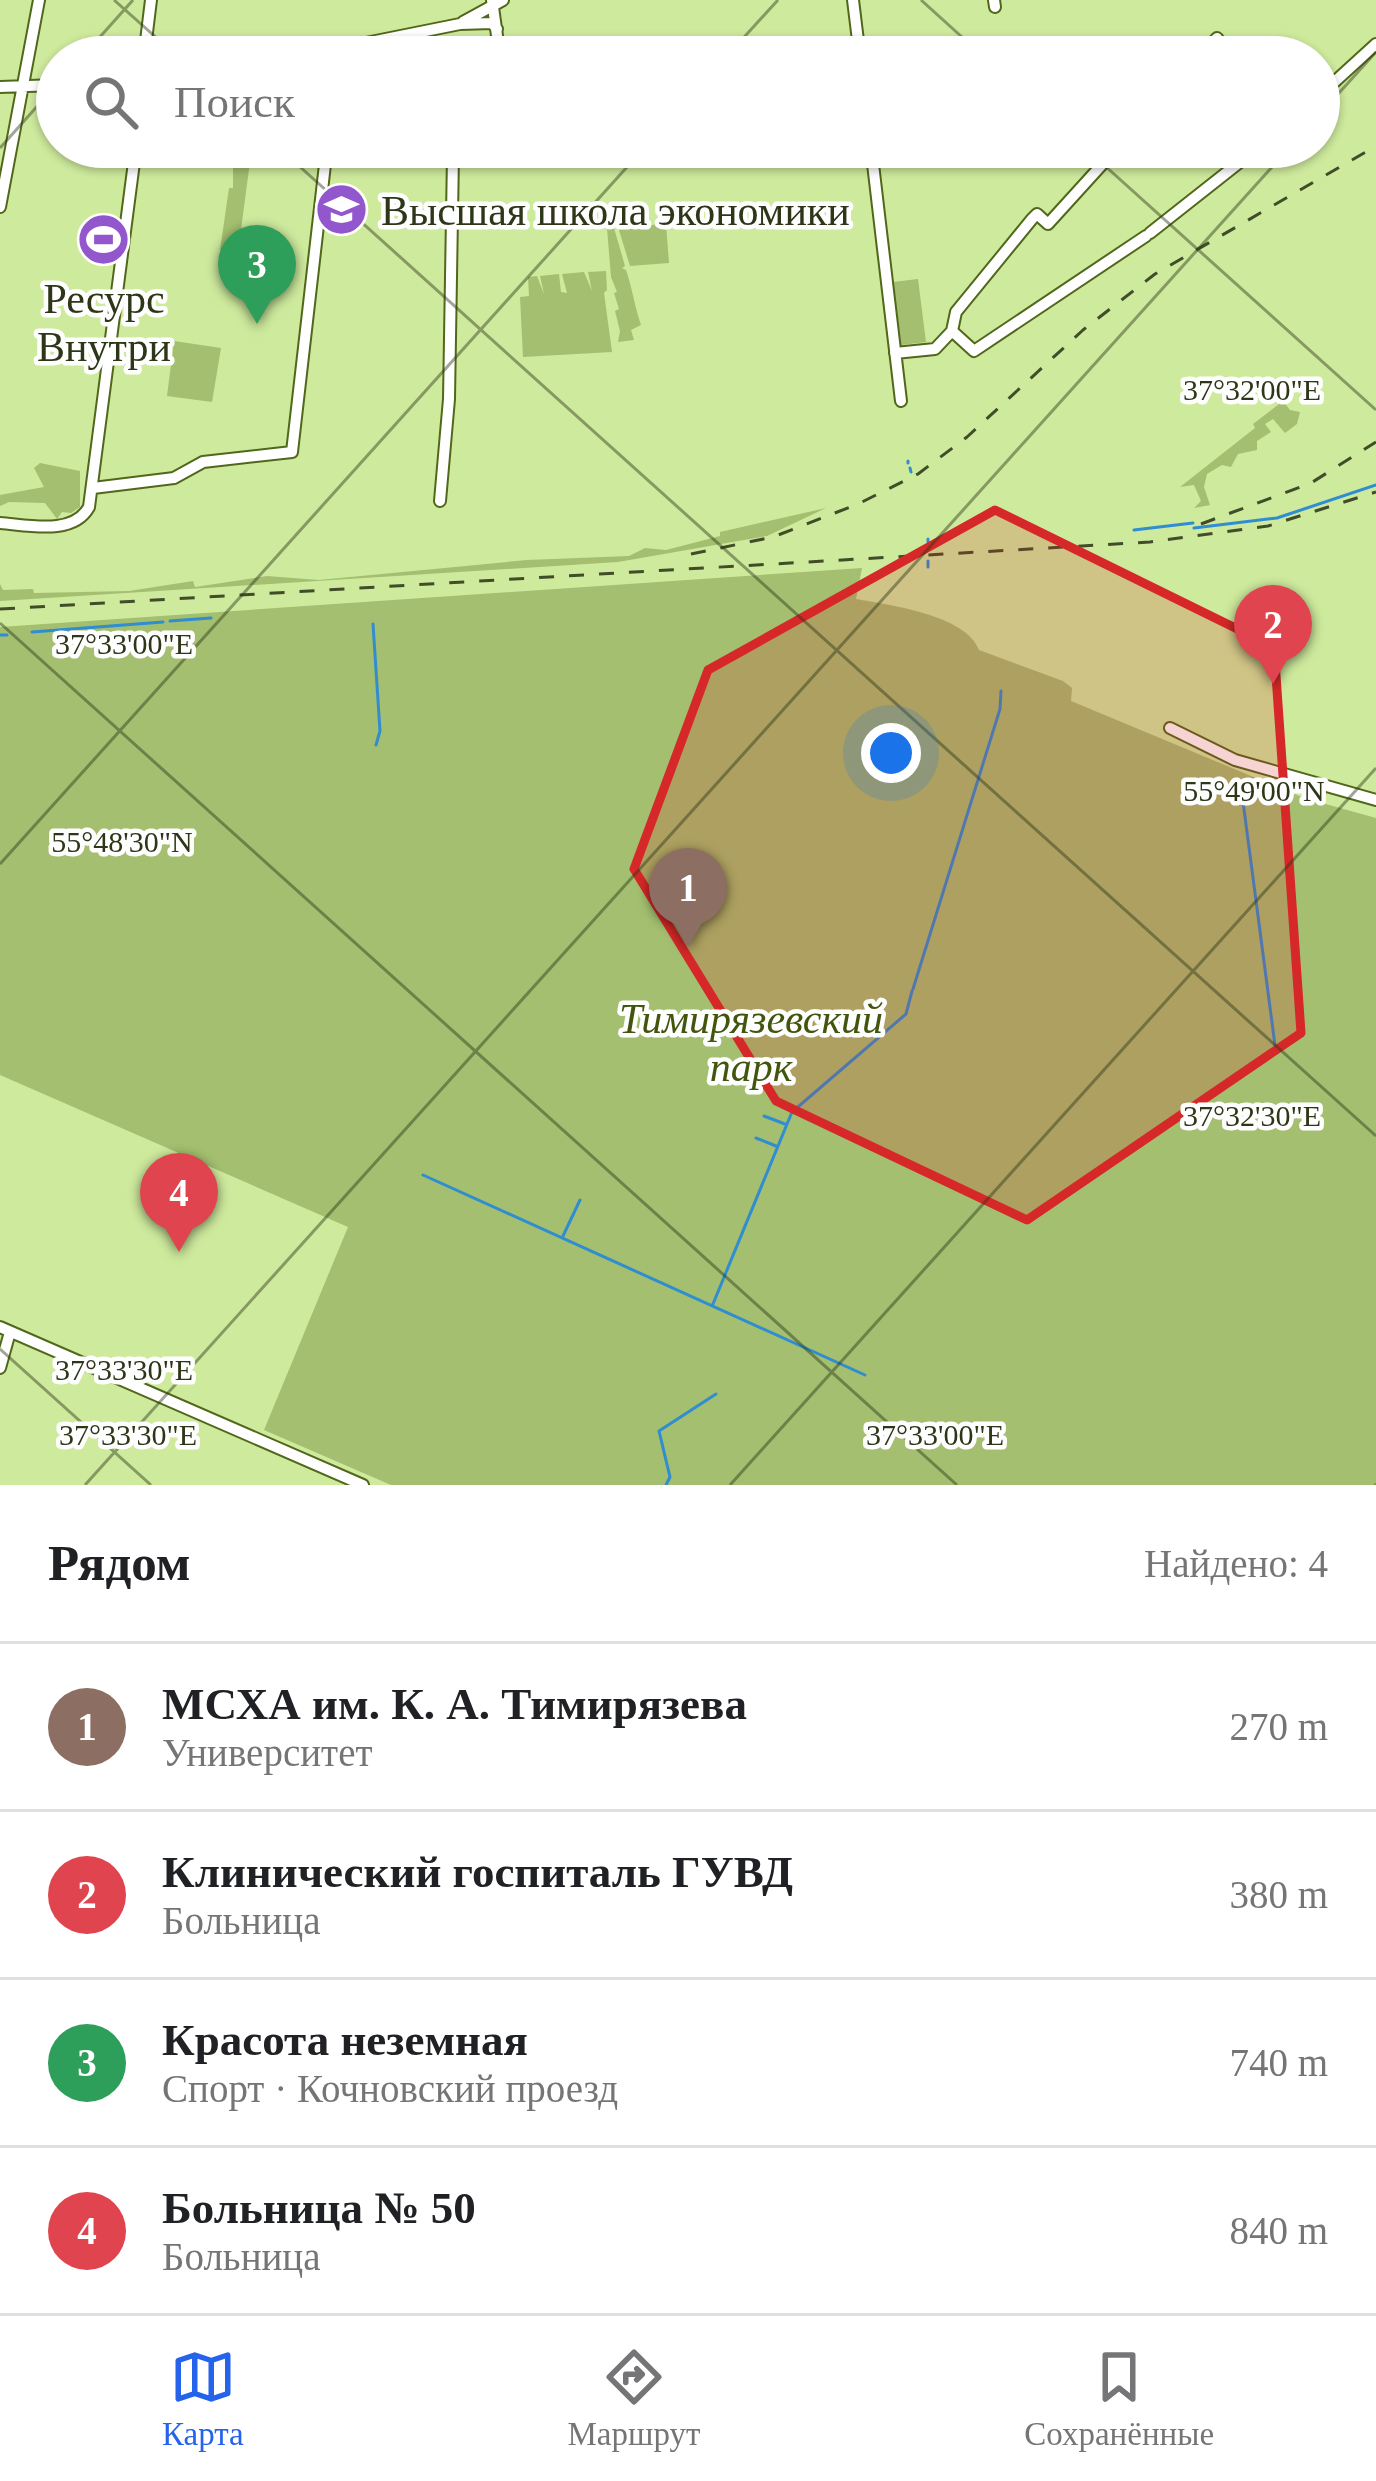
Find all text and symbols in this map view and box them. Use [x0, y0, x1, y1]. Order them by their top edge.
search box [36, 36, 1340, 168]
icon: search [78, 69, 144, 135]
text: Поиск [174, 77, 295, 127]
school or university icon: Высшая школа экономики [314, 182, 370, 238]
place label: Высшая школа экономики [381, 188, 850, 234]
sports icon: Ресурс Внутри [76, 211, 132, 267]
pin: 3 [218, 225, 296, 324]
place label: Ресурс Внутри [37, 276, 171, 370]
text: 37°32'00"E [1183, 373, 1321, 406]
pin: 2 [1234, 585, 1312, 684]
text: 37°33'00"E [55, 627, 193, 660]
your location [861, 723, 921, 783]
text: 55°49'00"N [1183, 774, 1325, 807]
text: 55°48'30"N [51, 825, 193, 858]
pin: 1 [649, 848, 727, 947]
park label: Тимирязевский парк [619, 996, 883, 1090]
text: 37°32'30"E [1183, 1099, 1321, 1132]
pin: 4 [140, 1153, 218, 1252]
text: 37°33'30"E [55, 1353, 193, 1386]
text: 37°33'30"E [59, 1418, 197, 1451]
text: 37°33'00"E [866, 1418, 1004, 1451]
text: Рядом [48, 1535, 191, 1591]
text: Найдено: 4 [1144, 1542, 1328, 1585]
text: МСХА им. К. А. Тимирязева [162, 1679, 747, 1729]
text: 1 [77, 1705, 97, 1748]
text: 270 m [1229, 1705, 1328, 1748]
text: Университет [162, 1731, 373, 1774]
text: Клинический госпиталь ГУВД [162, 1847, 793, 1897]
text: 2 [77, 1873, 97, 1916]
text: 380 m [1229, 1873, 1328, 1916]
text: Больница [162, 1899, 321, 1942]
text: Красота неземная [162, 2015, 528, 2065]
text: 3 [77, 2041, 97, 2084]
text: 740 m [1229, 2041, 1328, 2084]
text: Спорт · Кочновский проезд [162, 2067, 618, 2110]
text: Больница № 50 [162, 2183, 476, 2233]
text: 4 [77, 2209, 97, 2252]
text: 840 m [1229, 2209, 1328, 2252]
text: Больница [162, 2235, 321, 2278]
tab: Карта [162, 2344, 244, 2453]
tab: Маршрут [568, 2344, 700, 2453]
tab: Сохранённые [1024, 2344, 1214, 2453]

